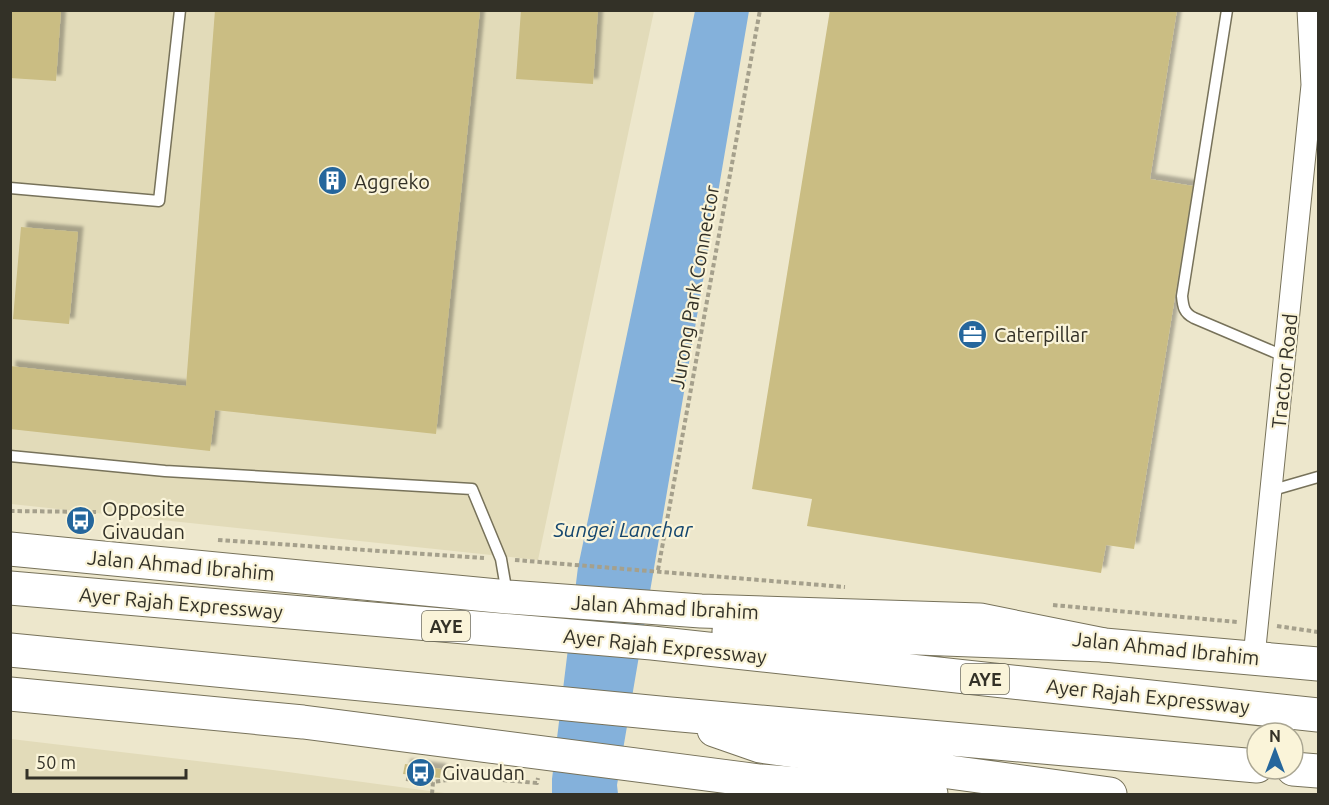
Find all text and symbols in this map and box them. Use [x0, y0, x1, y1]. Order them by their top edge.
building icon: Aggreko [317, 165, 349, 197]
place label: Aggreko [354, 170, 430, 193]
street label: Jurong Park Connector [665, 183, 723, 391]
street label: Tractor Road [1267, 312, 1301, 430]
office icon: Caterpillar [957, 318, 989, 350]
place label: Caterpillar [994, 323, 1088, 346]
place label: Opposite Givaudan [102, 497, 185, 543]
bus stop icon: Opposite Givaudan [65, 504, 97, 536]
water label: Sungei Lanchar [552, 517, 693, 541]
street label: Jalan Ahmad Ibrahim [86, 545, 276, 585]
street label: Ayer Rajah Expressway [78, 583, 284, 623]
street label: Jalan Ahmad Ibrahim [570, 591, 760, 623]
road number: AYE [422, 611, 470, 641]
street label: Ayer Rajah Expressway [562, 624, 768, 668]
street label: Jalan Ahmad Ibrahim [1071, 627, 1261, 669]
road number: AYE [961, 664, 1009, 694]
street label: Ayer Rajah Expressway [1045, 674, 1251, 718]
north arrow [1245, 721, 1305, 781]
text: N [1269, 727, 1281, 745]
scale bar [27, 742, 186, 780]
text: 50 m [36, 752, 76, 772]
bus stop icon: Givaudan [405, 756, 437, 788]
place label: Givaudan [442, 761, 525, 784]

